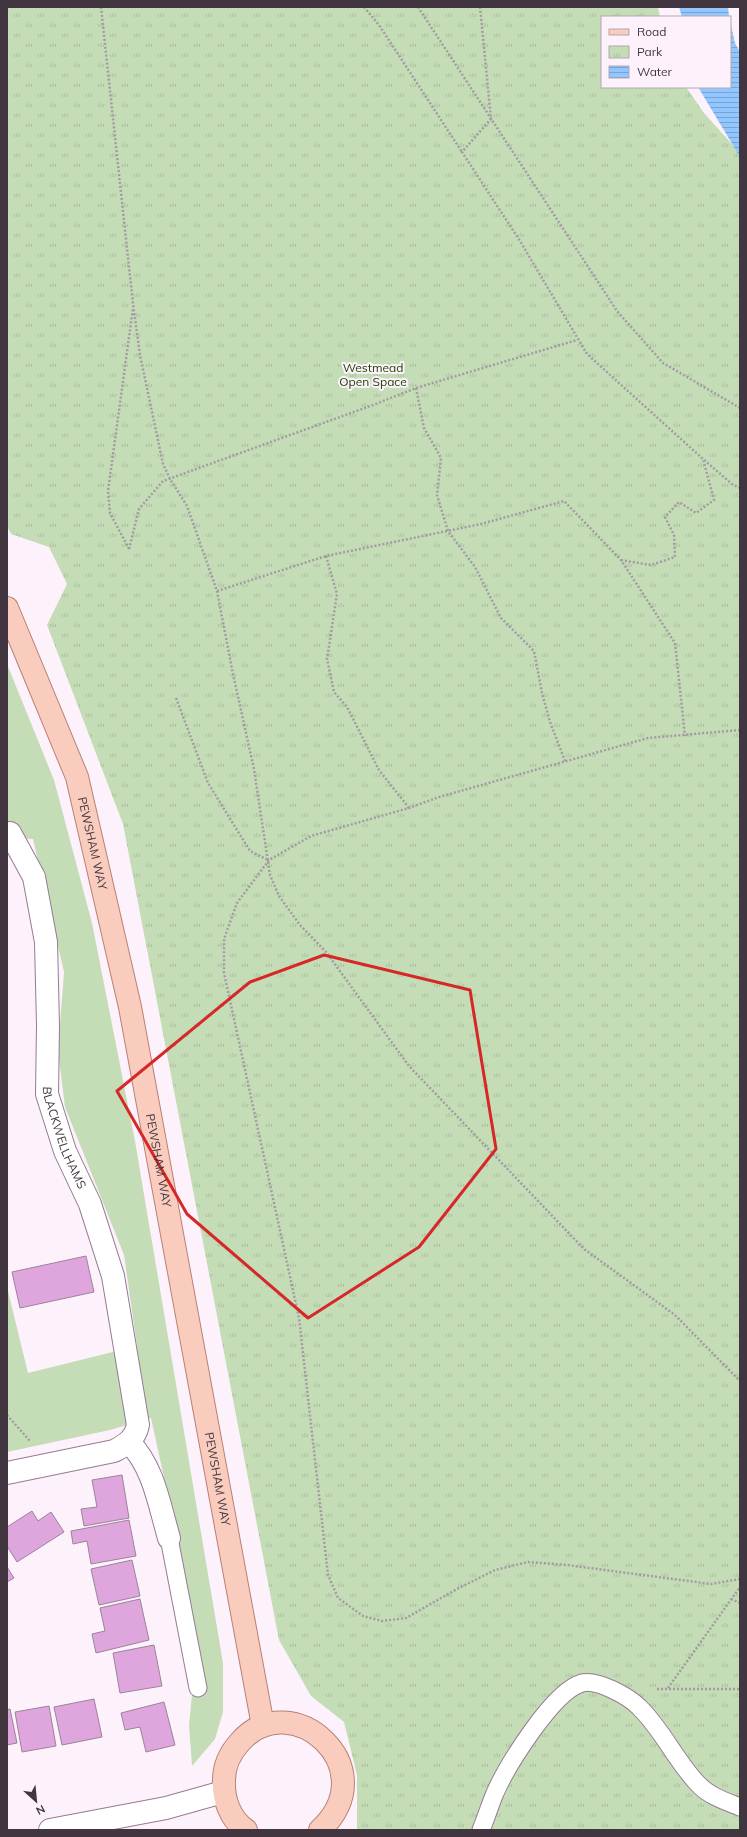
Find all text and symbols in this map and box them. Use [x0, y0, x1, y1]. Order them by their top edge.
legend [601, 16, 731, 88]
text: Road [637, 24, 666, 39]
text: Park [637, 44, 663, 59]
text: Water [637, 64, 673, 79]
park label: Westmead Open Space [339, 360, 407, 389]
street label: PEWSHAM WAY [75, 795, 111, 892]
street label: BLACKWELLHAMS [40, 1086, 90, 1191]
street label: PEWSHAM WAY [143, 1112, 175, 1209]
street label: PEWSHAM WAY [202, 1431, 234, 1528]
north arrow [16, 1781, 56, 1821]
text: N [34, 1802, 47, 1818]

